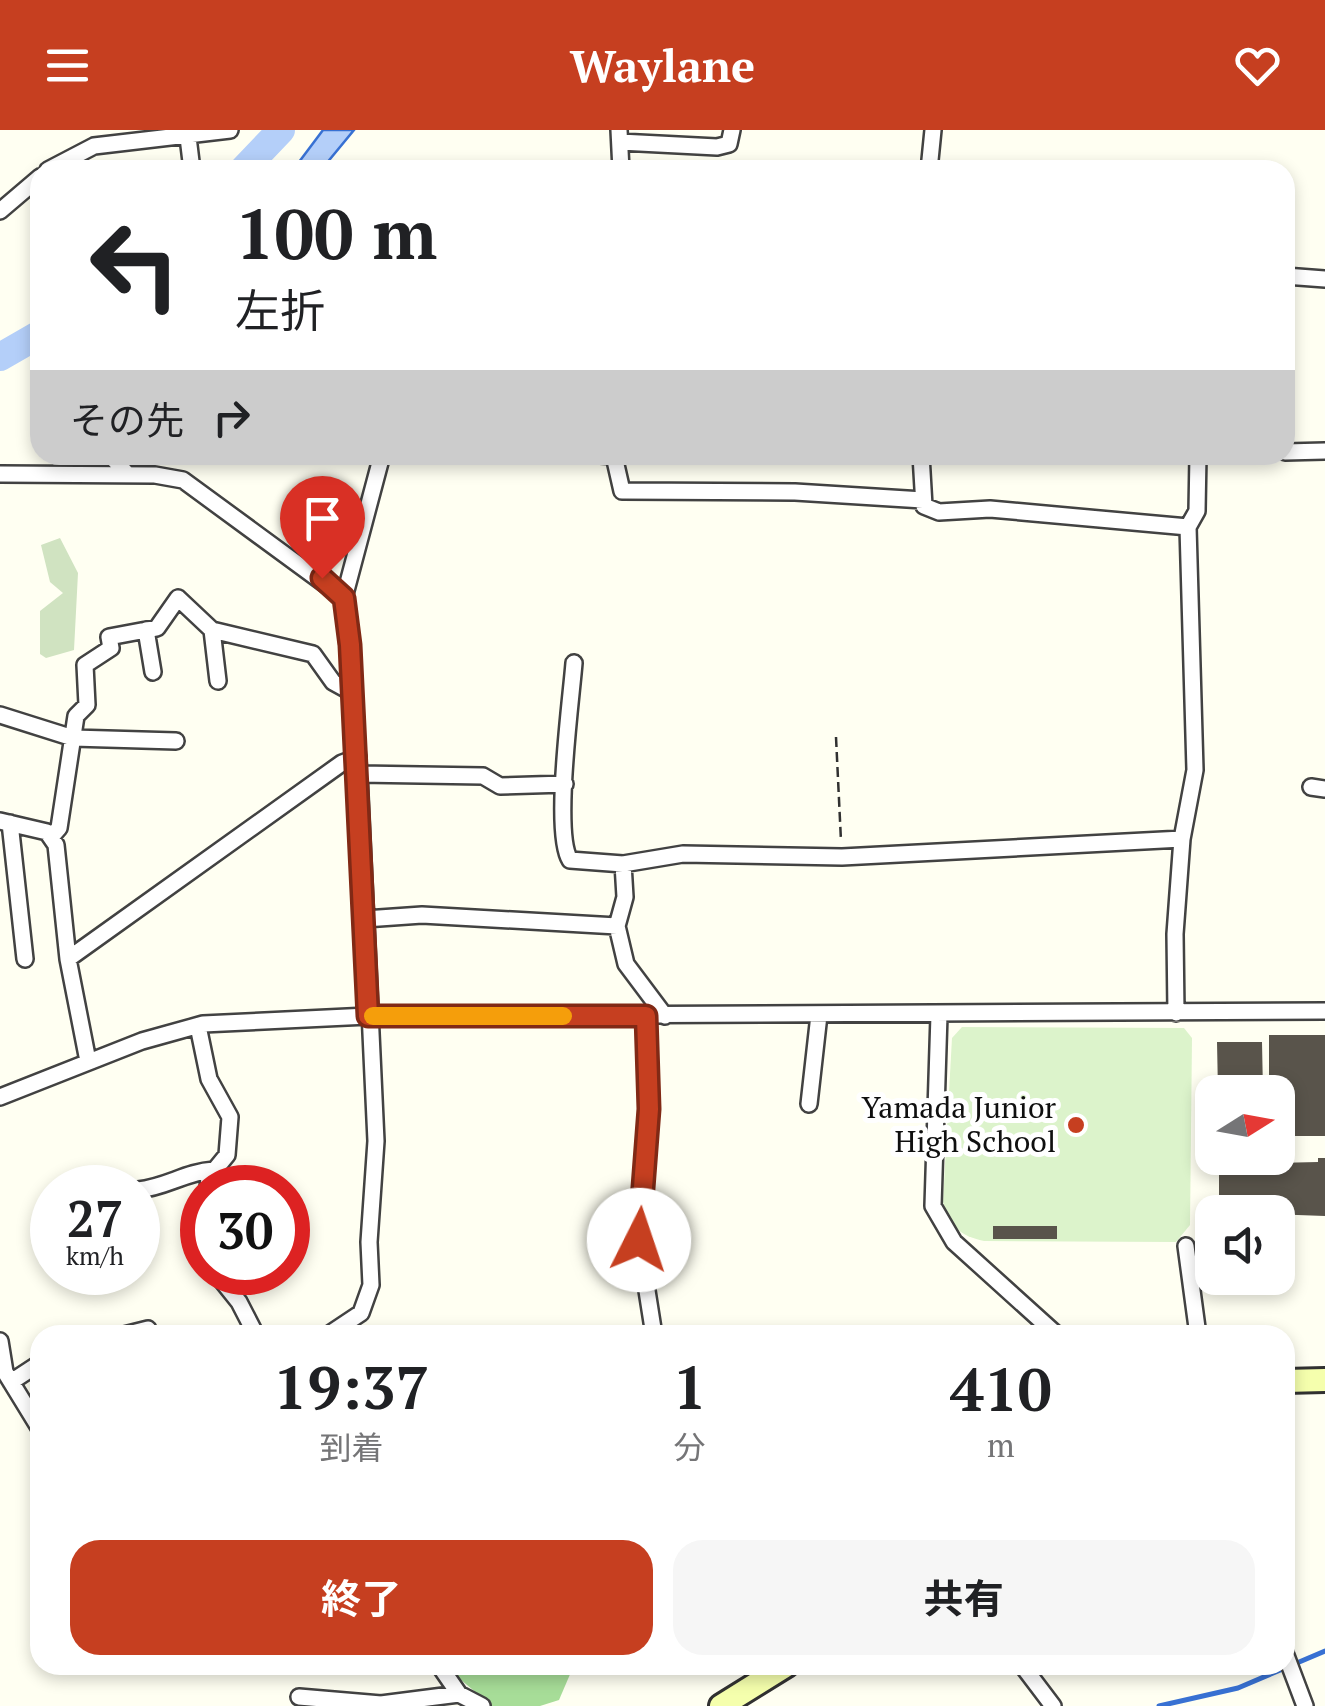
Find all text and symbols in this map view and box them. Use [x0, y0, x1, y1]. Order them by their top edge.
text: Waylane [570, 35, 755, 95]
icon: menu [40, 38, 95, 93]
icon: heart [1230, 38, 1285, 93]
text: 100 m [235, 186, 437, 279]
icon: left [70, 200, 200, 330]
text: 左折 [235, 280, 325, 340]
icon: right [204, 390, 259, 445]
text: その先 [70, 395, 184, 445]
pin [280, 476, 365, 579]
icon: arrive [295, 491, 350, 546]
north arrow [1195, 1075, 1295, 1175]
map controls [1195, 1075, 1295, 1295]
place label: Yamada Junior High School [861, 1087, 1056, 1161]
marker: Yamada Junior High School [1065, 1114, 1087, 1136]
speed limit sign: 30 [180, 1165, 310, 1295]
text: 27 [67, 1185, 123, 1251]
position arrow [587, 1188, 691, 1292]
button: sound [1195, 1195, 1295, 1295]
text: km/h [66, 1239, 124, 1272]
text: 19:37 [273, 1347, 429, 1426]
text: 1 [673, 1347, 707, 1426]
text: 410 [950, 1349, 1052, 1428]
text: m [987, 1424, 1015, 1466]
text: 到着 [319, 1426, 383, 1468]
text: 分 [674, 1426, 706, 1468]
button: 終了 [70, 1540, 653, 1655]
button: 共有 [673, 1540, 1255, 1655]

